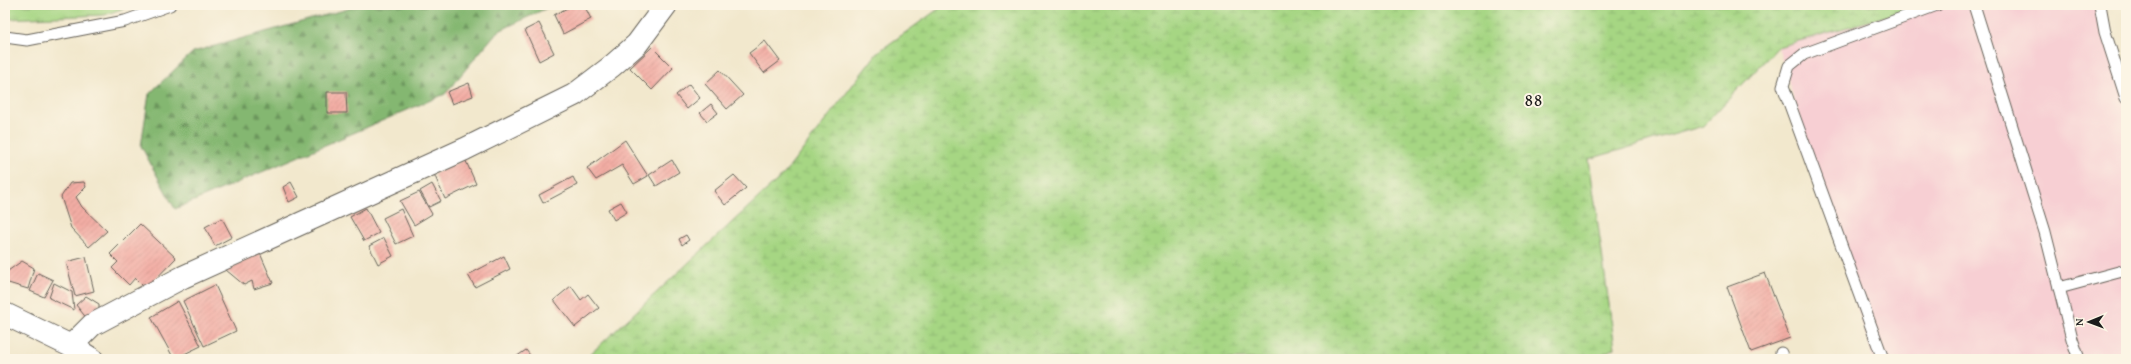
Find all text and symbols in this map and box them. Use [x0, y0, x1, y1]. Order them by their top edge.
district label: 88 [1525, 87, 1543, 112]
north arrow [2069, 302, 2109, 342]
text: N [2071, 318, 2087, 326]

